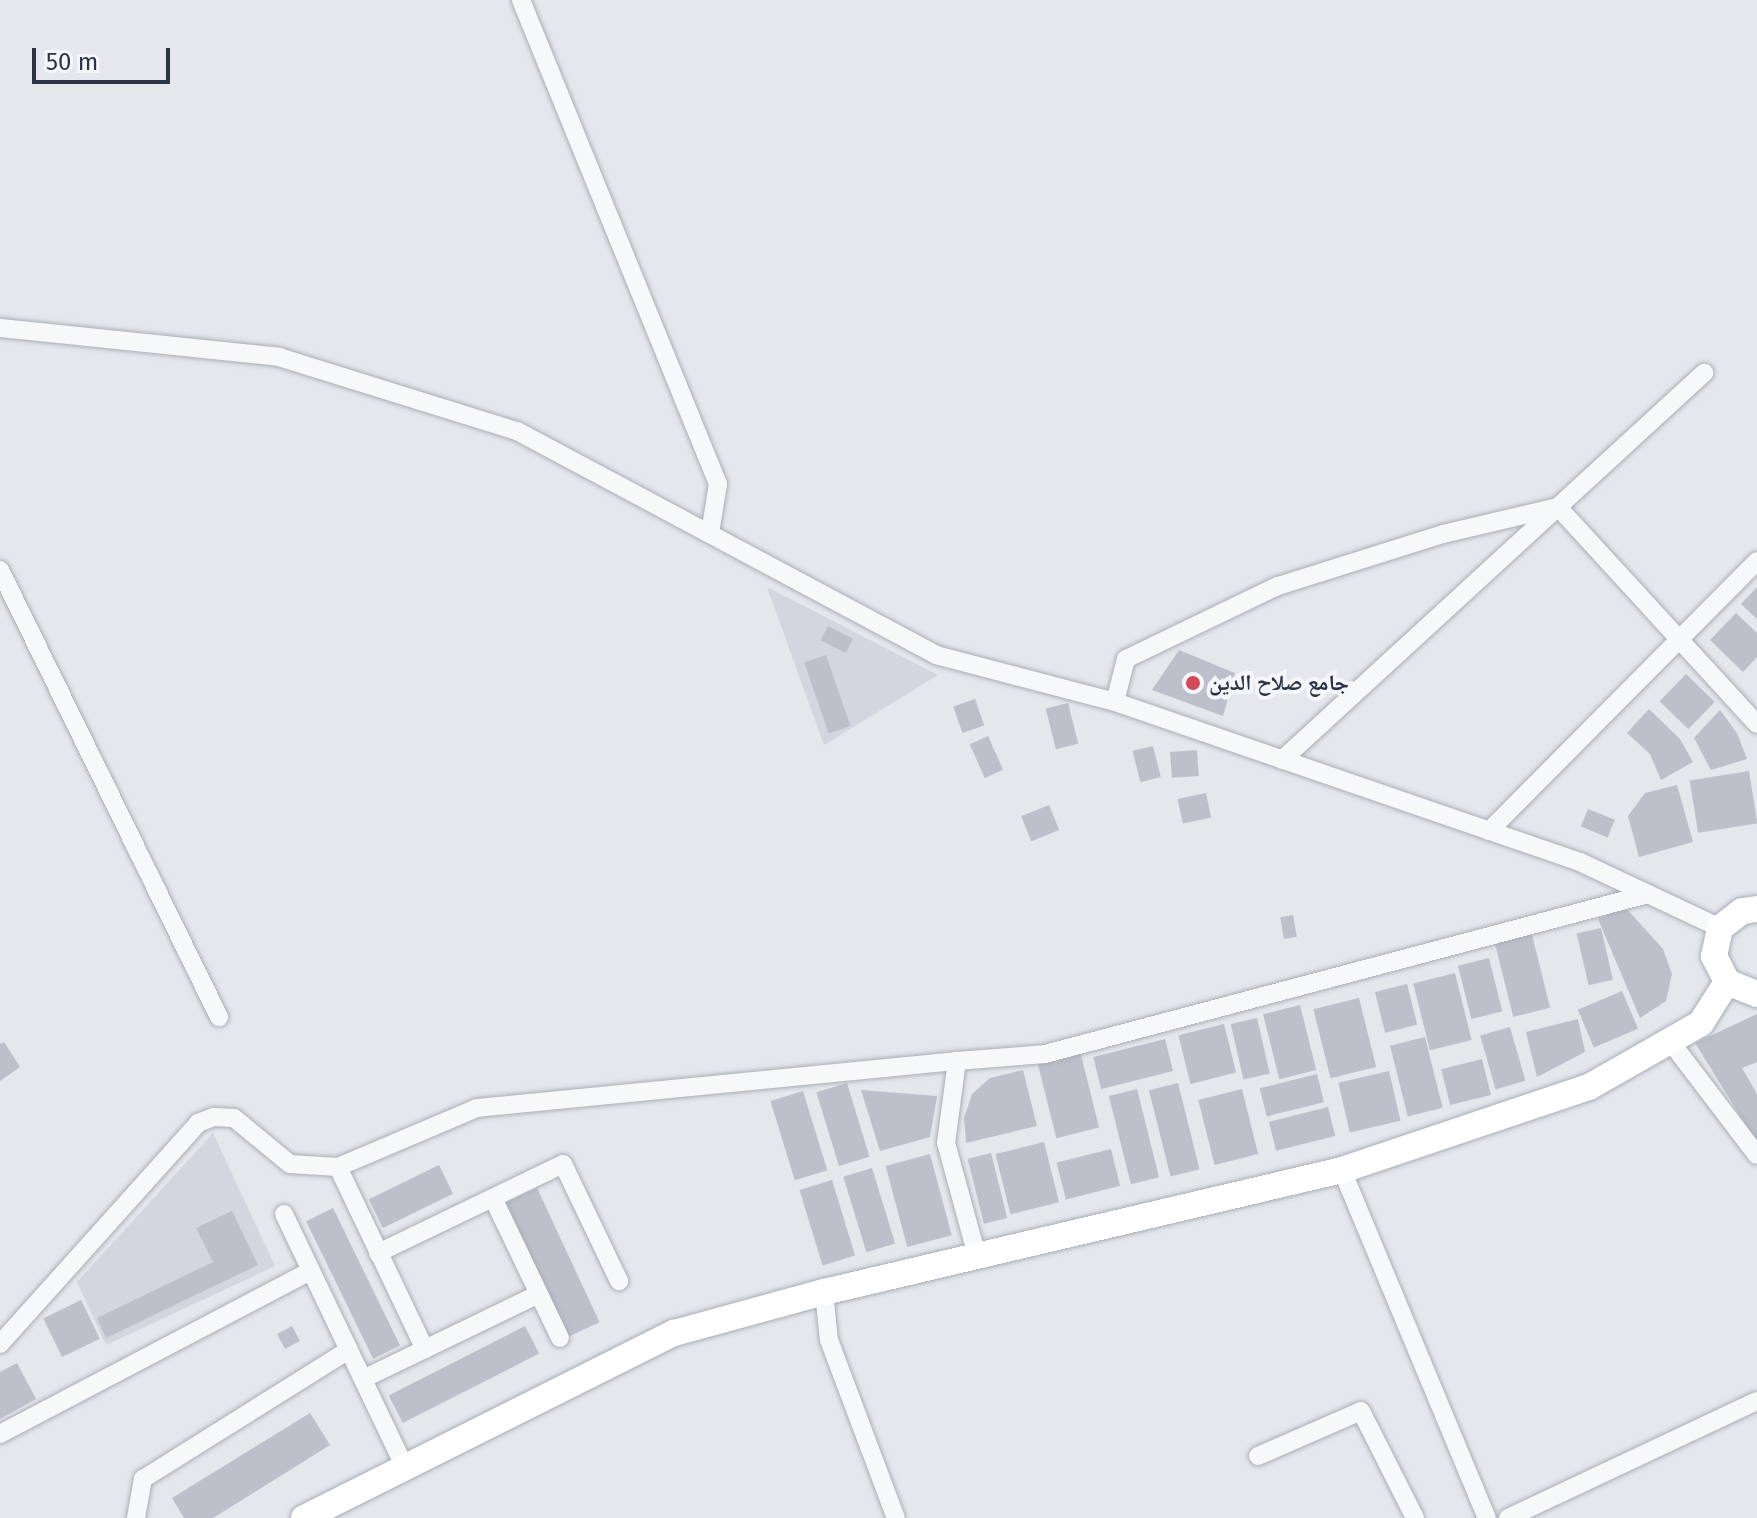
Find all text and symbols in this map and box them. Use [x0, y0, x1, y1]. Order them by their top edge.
scale bar [36, 32, 174, 82]
text: 50 m [46, 48, 98, 76]
place label: جامع صلاح الدين [1209, 670, 1349, 696]
marker: جامع صلاح الدين [1184, 674, 1202, 692]

